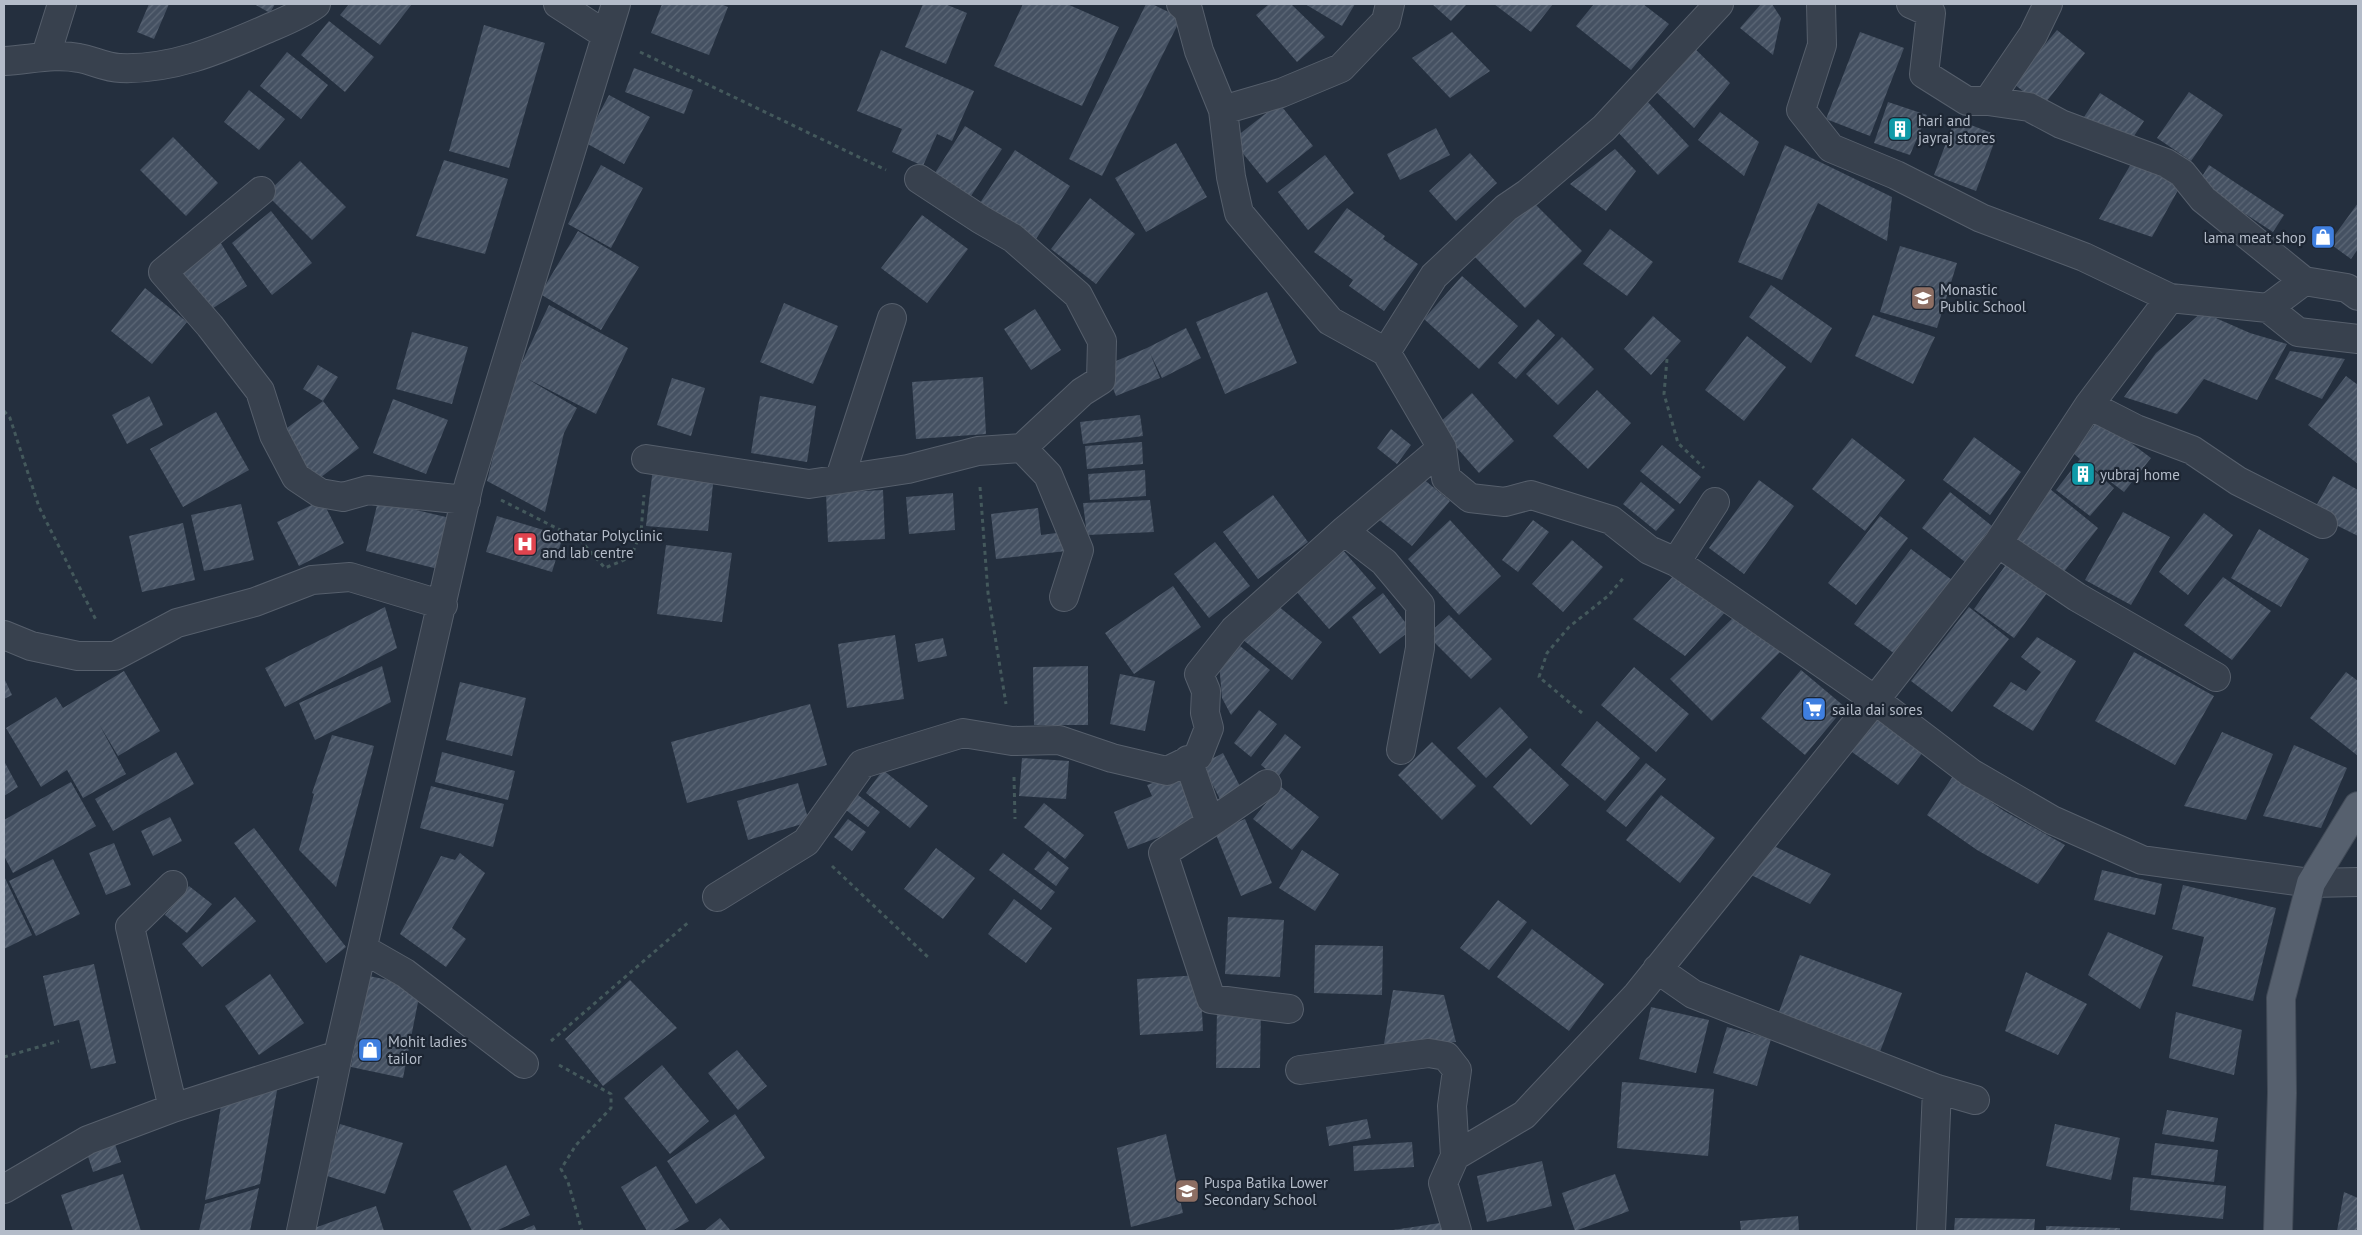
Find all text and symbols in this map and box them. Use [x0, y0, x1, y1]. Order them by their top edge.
place label: hari and jayraj stores [1918, 111, 1995, 147]
building icon: hari and jayraj stores [1887, 116, 1913, 142]
shop icon: lama meat shop [2310, 224, 2336, 250]
place label: lama meat shop [2204, 228, 2306, 247]
place label: Monastic Public School [1940, 280, 2027, 316]
school or university icon: Monastic Public School [1910, 285, 1936, 311]
building icon: yubraj home [2070, 461, 2096, 487]
place label: yubraj home [2100, 465, 2180, 484]
place label: Gothatar Polyclinic and lab centre [542, 526, 663, 562]
hospital icon: Gothatar Polyclinic and lab centre [512, 531, 538, 557]
supermarket icon: saila dai sores [1801, 696, 1827, 722]
place label: saila dai sores [1832, 700, 1923, 719]
place label: Mohit ladies tailor [388, 1032, 467, 1068]
shop icon: Mohit ladies tailor [357, 1037, 383, 1063]
place label: Puspa Batika Lower Secondary School [1204, 1173, 1328, 1209]
school or university icon: Puspa Batika Lower Secondary School [1174, 1178, 1200, 1204]

